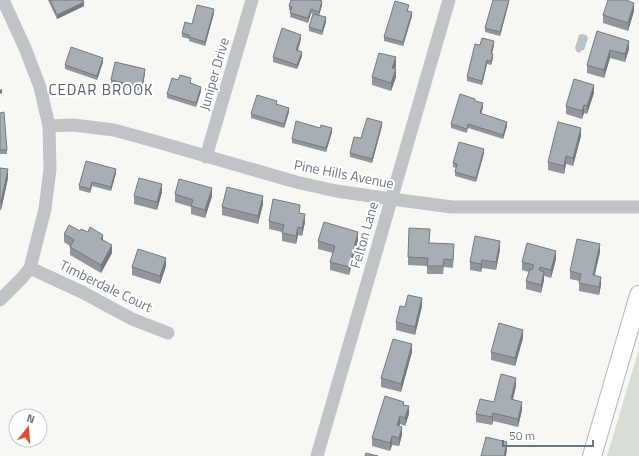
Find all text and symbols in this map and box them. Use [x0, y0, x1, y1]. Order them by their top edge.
street label: Juniper Drive [193, 35, 234, 113]
district label: CEDAR BROOK [48, 78, 154, 101]
street label: Pine Hills Avenue [292, 154, 396, 193]
street label: Felton Lane [344, 199, 383, 271]
street label: Timberdale Court [56, 254, 156, 317]
north arrow [8, 408, 48, 448]
text: N [25, 410, 37, 427]
scale bar [503, 422, 593, 448]
text: 50 m [509, 426, 535, 445]

